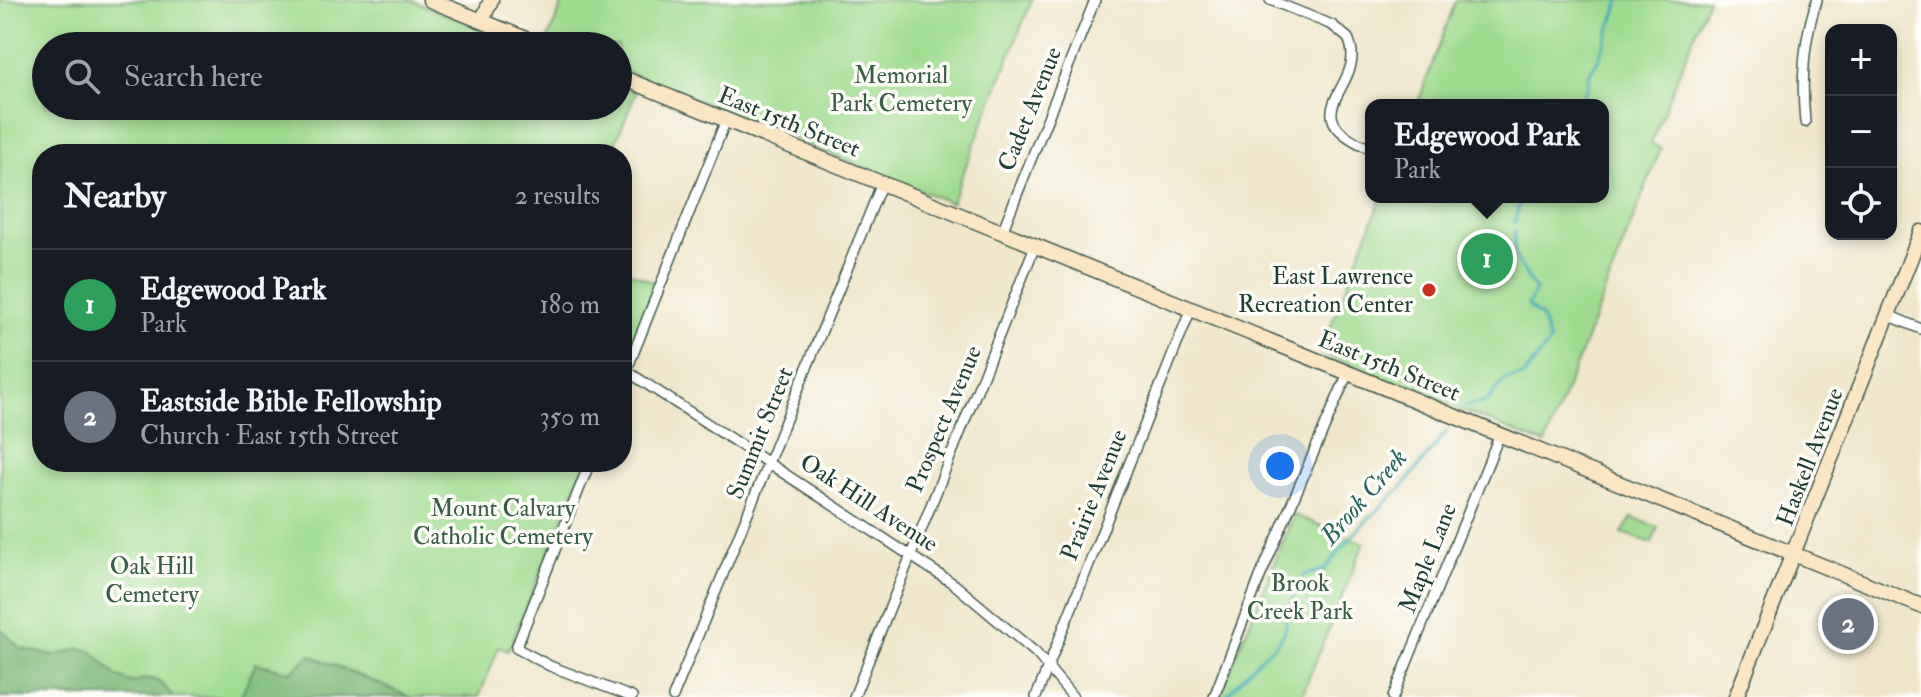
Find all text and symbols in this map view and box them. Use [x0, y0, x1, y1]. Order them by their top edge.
map controls [1825, 24, 1897, 240]
button: + [1825, 24, 1897, 96]
search box [32, 32, 632, 120]
street label: Cadet Avenue [991, 42, 1069, 176]
icon: search [60, 54, 104, 98]
text: Search here [124, 58, 263, 95]
park label: Memorial Park Cemetery [830, 60, 973, 119]
street label: East 15th Street [713, 79, 865, 165]
button: − [1825, 96, 1897, 168]
popup [1365, 99, 1609, 203]
text: Edgewood Park [1394, 117, 1580, 154]
text: Park [1394, 154, 1441, 186]
button: locate [1825, 168, 1897, 240]
text: Nearby [64, 175, 166, 218]
text: 2 results [515, 180, 600, 212]
pin: 1 [1461, 229, 1513, 289]
place label: East Lawrence Recreation Center [1238, 261, 1413, 320]
text: Edgewood Park [140, 271, 327, 308]
marker: East Lawrence Recreation Center [1420, 281, 1438, 299]
text: 1 [85, 289, 95, 321]
text: 180 m [540, 289, 600, 321]
text: Park [140, 308, 187, 340]
street label: East 15th Street [1313, 323, 1465, 409]
street label: Prospect Avenue [899, 341, 989, 497]
street label: Summit Street [719, 362, 801, 504]
text: Eastside Bible Fellowship [140, 383, 442, 420]
street label: Haskell Avenue [1769, 383, 1851, 531]
text: 2 [83, 401, 97, 433]
text: 350 m [540, 401, 600, 433]
text: Church · East 15th Street [140, 420, 399, 452]
street label: Prairie Avenue [1054, 425, 1134, 565]
water label: Brook Creek [1312, 442, 1414, 553]
your location [1260, 446, 1300, 486]
street label: Oak Hill Avenue [794, 447, 944, 559]
park label: Mount Calvary Catholic Cemetery [413, 493, 593, 552]
street label: Maple Lane [1392, 499, 1464, 617]
park label: Oak Hill Cemetery [105, 551, 199, 610]
park label: Brook Creek Park [1247, 568, 1354, 627]
pin: 2 [1822, 594, 1874, 654]

